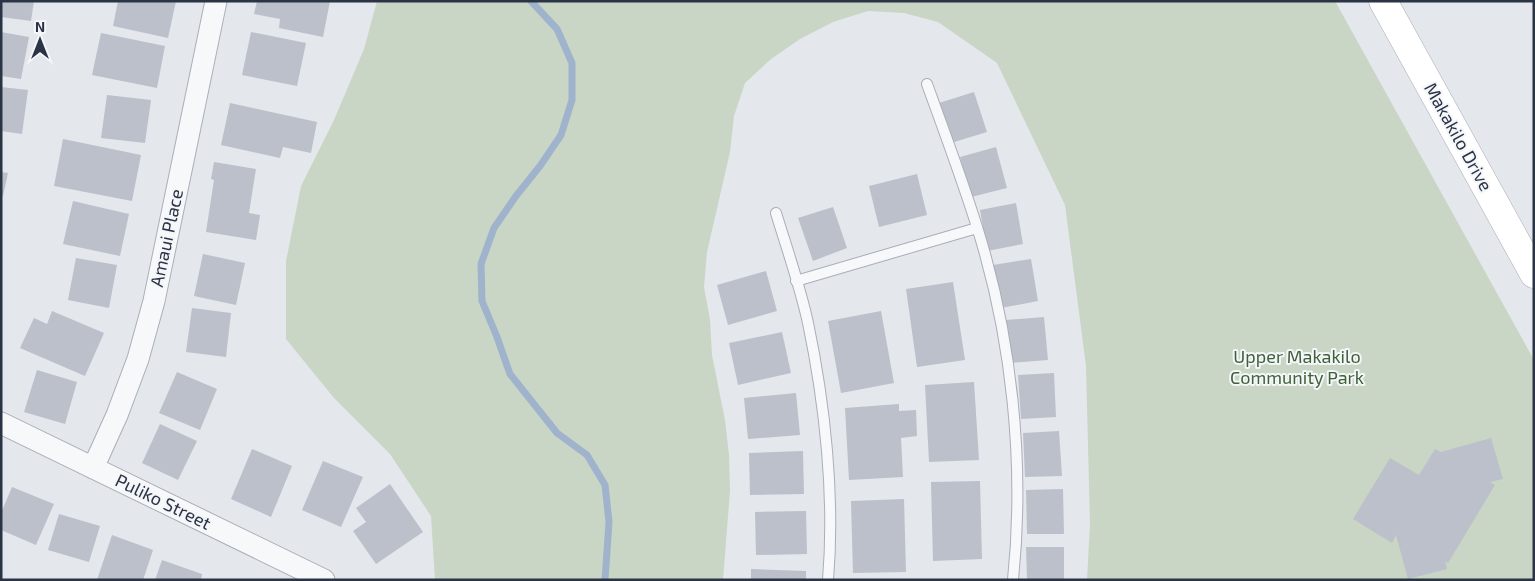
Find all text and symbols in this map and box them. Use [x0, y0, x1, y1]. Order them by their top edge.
north arrow [15, 15, 65, 65]
text: N [35, 18, 45, 35]
street label: Makakilo Drive [1420, 78, 1498, 195]
street label: Amaui Place [145, 187, 187, 289]
park label: Upper Makakilo Community Park [1230, 345, 1364, 388]
street label: Puliko Street [112, 468, 215, 534]

